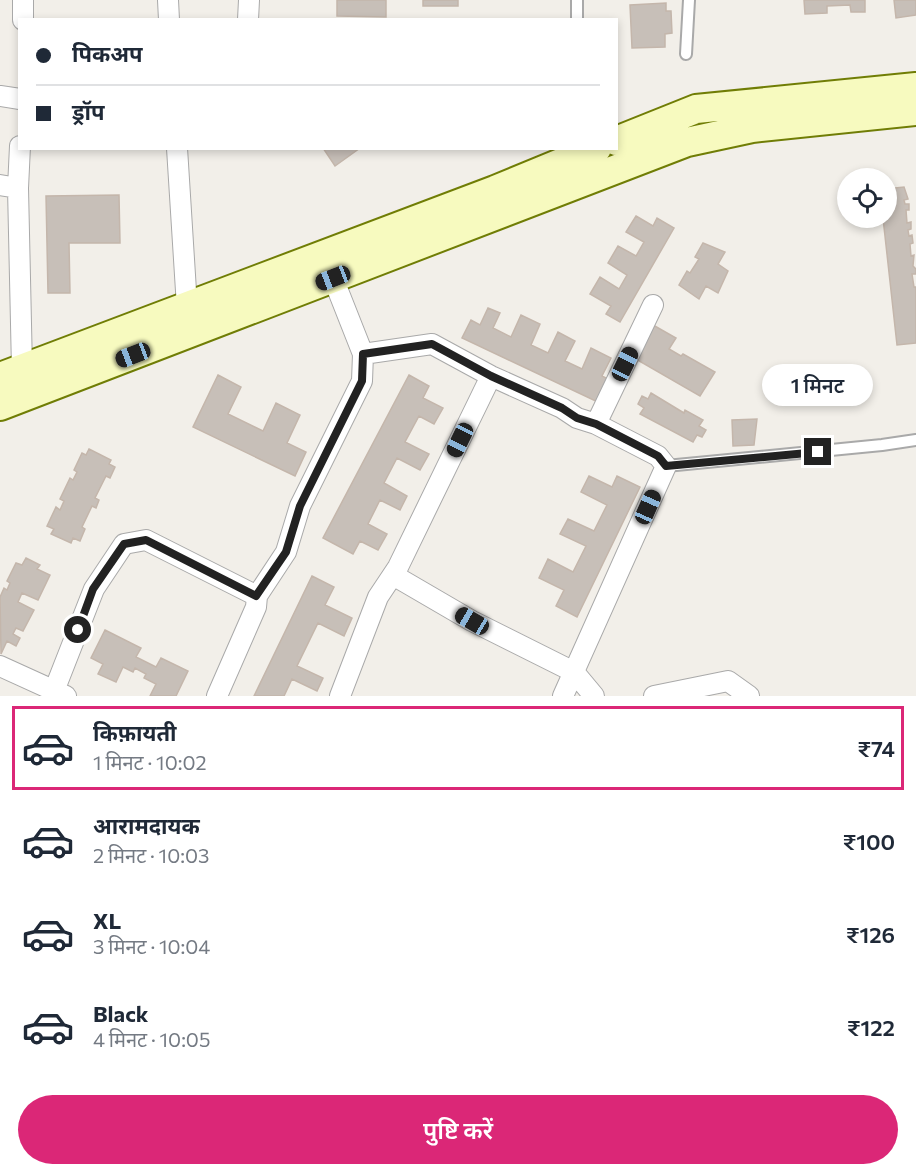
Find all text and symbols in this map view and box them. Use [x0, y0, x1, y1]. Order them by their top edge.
text: पिकअप [72, 40, 143, 67]
text: ड्रॉप [72, 98, 105, 125]
map controls [837, 168, 897, 228]
button: locate [837, 168, 897, 228]
car [313, 263, 353, 293]
car [113, 340, 153, 370]
car [609, 344, 641, 384]
callout: 1 मिनट [762, 365, 874, 407]
text: 1 मिनट [791, 373, 844, 397]
car [444, 420, 476, 460]
route end [804, 438, 831, 465]
car [632, 487, 664, 527]
car [452, 604, 492, 638]
route start [64, 616, 91, 643]
text: किफ़ायती [93, 719, 177, 746]
icon: car [21, 721, 75, 775]
text: ₹74 [858, 735, 895, 762]
text: 1 मिनट · 10:02 [93, 750, 207, 774]
text: आरामदायक [93, 812, 200, 839]
icon: car [21, 814, 75, 868]
text: ₹100 [843, 828, 895, 855]
text: 2 मिनट · 10:03 [93, 843, 209, 867]
icon: car [21, 907, 75, 961]
text: XL [93, 907, 121, 934]
text: ₹126 [846, 921, 895, 948]
text: 3 मिनट · 10:04 [93, 934, 210, 958]
icon: car [21, 1000, 75, 1054]
text: Black [93, 1000, 148, 1027]
text: ₹122 [847, 1014, 895, 1041]
text: 4 मिनट · 10:05 [93, 1027, 210, 1051]
button: पुष्टि करें [18, 1095, 898, 1164]

